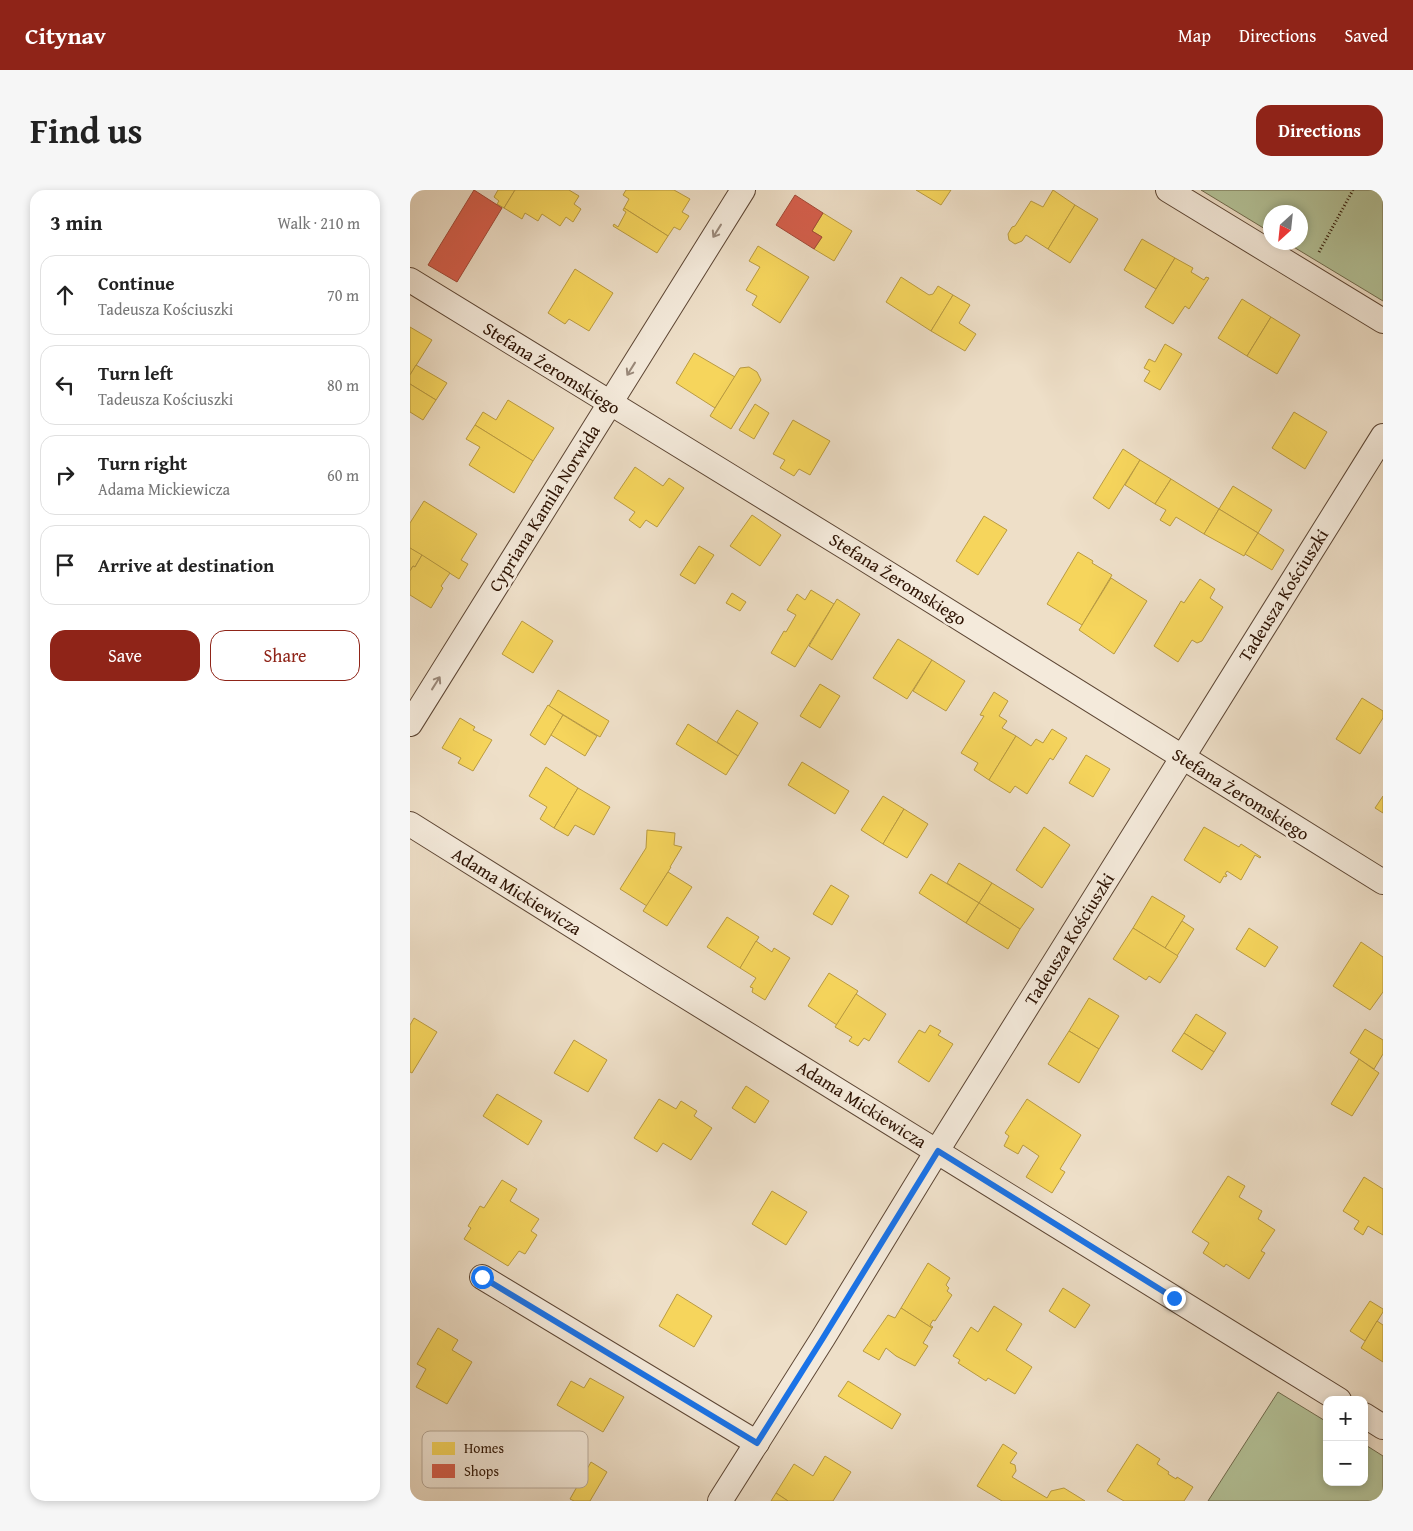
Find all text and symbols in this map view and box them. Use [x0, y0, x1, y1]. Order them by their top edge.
text: Citynav [25, 18, 106, 53]
text: Map [1178, 22, 1211, 49]
text: Directions [1239, 22, 1316, 49]
text: Saved [1344, 22, 1388, 49]
text: Find us [30, 105, 143, 156]
button: Directions [1256, 105, 1383, 156]
north arrow [1263, 205, 1308, 250]
text: 3 min [50, 207, 102, 238]
text: Walk · 210 m [277, 211, 360, 235]
one-way arrow [712, 224, 722, 238]
text: Continue [98, 269, 175, 297]
icon: ahead [51, 281, 79, 309]
text: 70 m [327, 283, 359, 307]
text: Tadeusza Kościuszki [98, 297, 233, 321]
street label: Stefana Żeromskiego [478, 315, 626, 421]
text: Turn left [98, 359, 173, 387]
one-way arrow [626, 362, 636, 376]
icon: left [51, 371, 79, 399]
text: 80 m [327, 373, 359, 397]
text: Tadeusza Kościuszki [98, 387, 233, 411]
street label: Cypriana Kamila Norwida [481, 419, 607, 597]
text: Turn right [98, 449, 187, 477]
icon: right [51, 461, 79, 489]
text: 60 m [327, 463, 359, 487]
text: Adama Mickiewicza [98, 477, 230, 501]
street label: Tadeusza Kościuszki [1231, 523, 1335, 667]
street label: Stefana Żeromskiego [824, 526, 972, 632]
icon: arrive [51, 551, 79, 579]
text: Arrive at destination [98, 551, 274, 579]
button: Save [50, 630, 200, 681]
button: Share [210, 630, 360, 681]
one-way arrow [431, 676, 441, 690]
street label: Stefana Żeromskiego [1167, 741, 1315, 847]
street label: Adama Mickiewicza [447, 840, 588, 942]
street label: Tadeusza Kościuszki [1017, 867, 1121, 1011]
street label: Adama Mickiewicza [792, 1053, 933, 1155]
route start [471, 1266, 494, 1289]
route end [1163, 1287, 1186, 1310]
map controls [1323, 1396, 1368, 1486]
button: + [1323, 1396, 1368, 1441]
legend [422, 1431, 588, 1488]
text: Homes [464, 1438, 504, 1458]
button: − [1323, 1441, 1368, 1486]
text: Shops [464, 1461, 499, 1481]

